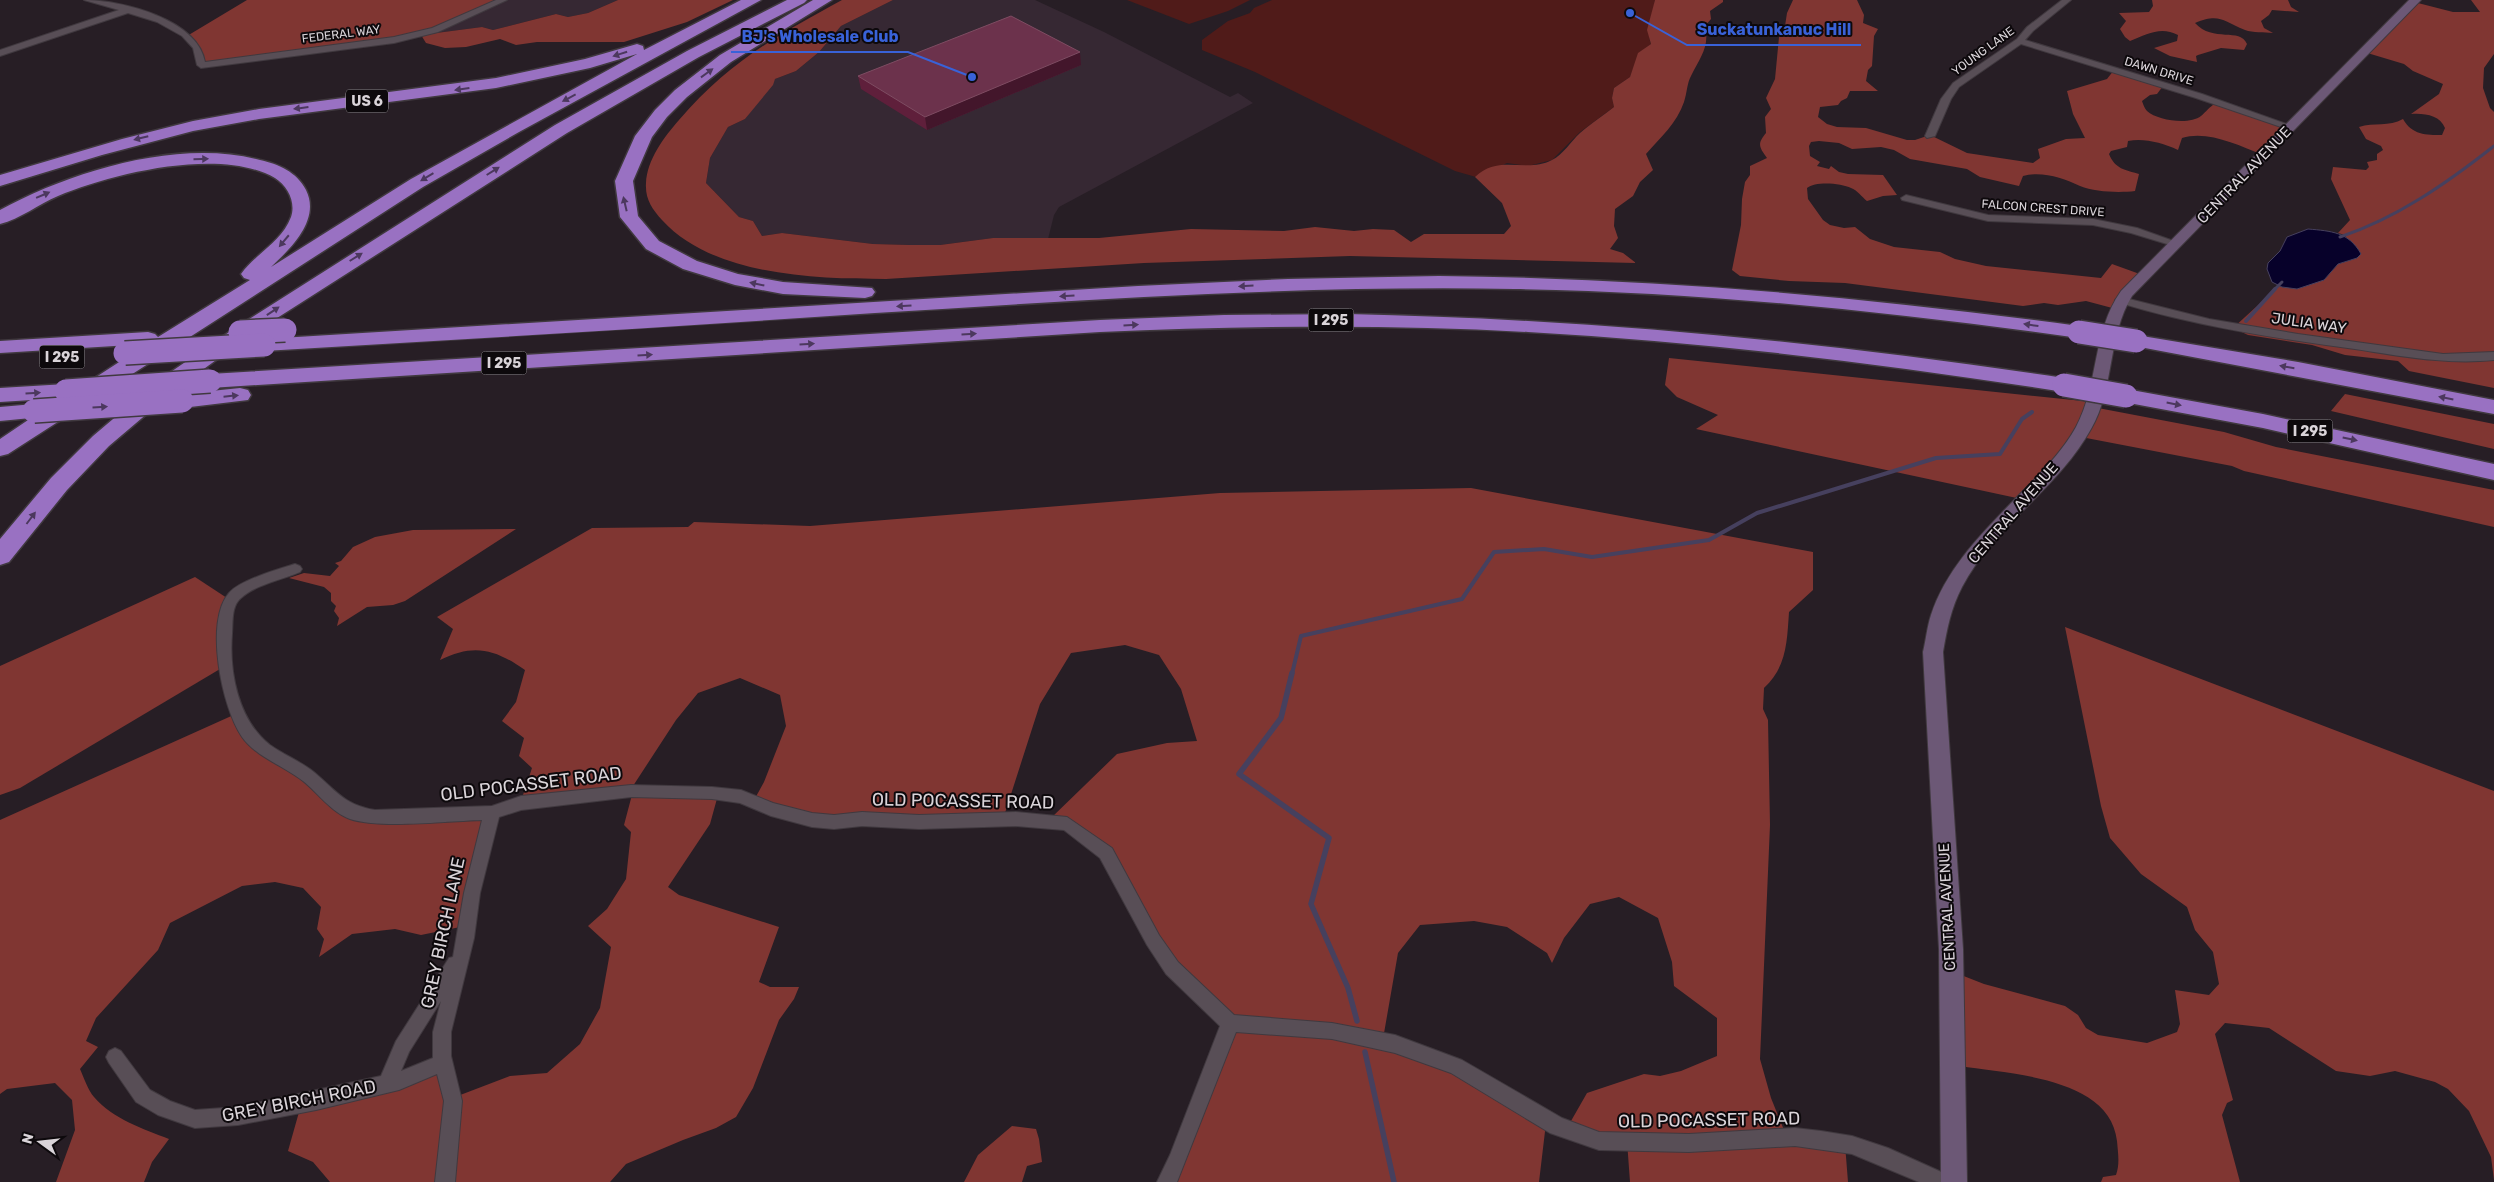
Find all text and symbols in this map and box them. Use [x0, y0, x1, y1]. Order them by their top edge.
callout: Suckatunkanuc Hill [1687, 14, 1861, 45]
text: Suckatunkanuc Hill [1697, 20, 1851, 39]
callout: BJ's Wholesale Club [731, 21, 908, 52]
street label: FEDERAL WAY [301, 22, 381, 46]
street label: YOUNG LANE [1949, 24, 2017, 78]
text: BJ's Wholesale Club [741, 27, 899, 46]
one-way arrow [613, 51, 628, 58]
street label: DAWN DRIVE [2123, 54, 2195, 88]
one-way arrow [700, 68, 714, 78]
one-way arrow [454, 86, 470, 94]
road number: US 6 [346, 90, 388, 112]
one-way arrow [562, 94, 576, 102]
one-way arrow [292, 104, 308, 112]
street label: CENTRAL AVENUE [2193, 123, 2295, 227]
one-way arrow [133, 134, 149, 142]
one-way arrow [193, 155, 209, 163]
one-way arrow [487, 166, 500, 175]
one-way arrow [421, 173, 434, 182]
one-way arrow [36, 191, 50, 199]
one-way arrow [621, 196, 629, 211]
street label: FALCON CREST DRIVE [1981, 197, 2105, 219]
one-way arrow [278, 235, 289, 248]
one-way arrow [349, 253, 363, 262]
one-way arrow [748, 280, 764, 288]
one-way arrow [1238, 282, 1254, 290]
one-way arrow [1058, 292, 1074, 300]
one-way arrow [896, 302, 912, 310]
one-way arrow [266, 306, 279, 316]
road number: I 295 [1308, 308, 1354, 332]
street label: JULIA WAY [2270, 309, 2348, 337]
one-way arrow [1123, 320, 1139, 328]
one-way arrow [2023, 321, 2039, 329]
one-way arrow [961, 329, 977, 337]
one-way arrow [799, 340, 815, 348]
road number: I 295 [40, 346, 84, 368]
one-way arrow [637, 350, 653, 358]
road number: I 295 [482, 352, 526, 374]
one-way arrow [2278, 363, 2294, 371]
one-way arrow [25, 388, 41, 396]
one-way arrow [223, 392, 239, 400]
one-way arrow [2439, 394, 2454, 402]
one-way arrow [2166, 401, 2182, 409]
one-way arrow [92, 403, 108, 411]
road number: I 295 [2288, 420, 2332, 442]
one-way arrow [2343, 436, 2359, 444]
street label: CENTRAL AVENUE [1964, 459, 2062, 567]
one-way arrow [26, 511, 36, 525]
street label: OLD POCASSET ROAD [439, 762, 623, 806]
street label: OLD POCASSET ROAD [872, 788, 1054, 814]
street label: CENTRAL AVENUE [1935, 843, 1959, 971]
street label: GREY BIRCH LANE [416, 855, 470, 1011]
street label: GREY BIRCH ROAD [220, 1075, 378, 1127]
street label: OLD POCASSET ROAD [1618, 1107, 1800, 1133]
north arrow [15, 1117, 65, 1167]
text: N [18, 1132, 37, 1146]

